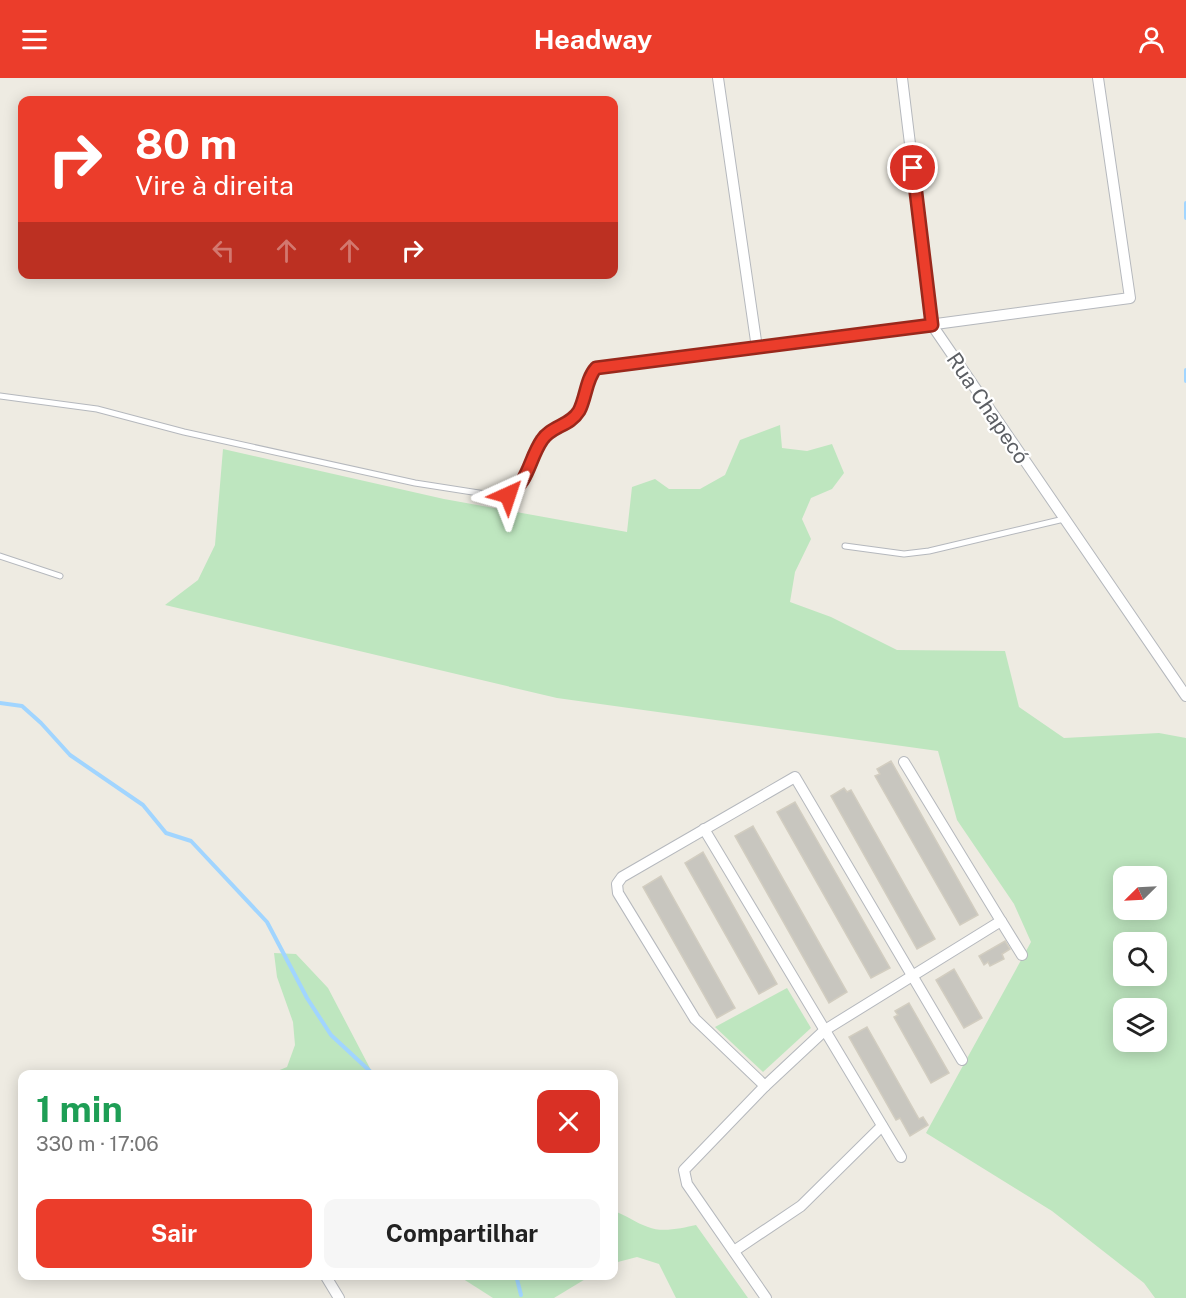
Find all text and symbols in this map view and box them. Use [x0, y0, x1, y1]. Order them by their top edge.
icon: menu [18, 23, 51, 56]
text: Headway [534, 23, 652, 55]
icon: person [1135, 23, 1168, 56]
text: 80 m [135, 119, 237, 168]
icon: right [36, 120, 114, 198]
pin [887, 142, 938, 193]
icon: arrive [896, 151, 929, 184]
text: Vire à direita [135, 169, 294, 201]
icon: left [207, 234, 240, 267]
icon: ahead [270, 234, 303, 267]
icon: ahead [333, 234, 366, 267]
icon: right [396, 234, 429, 267]
street label: Rua Chapecó [942, 348, 1034, 468]
position arrow [476, 463, 540, 527]
north arrow [1113, 866, 1167, 920]
map controls [1113, 866, 1167, 1052]
button: search [1113, 932, 1167, 986]
button: layers [1113, 998, 1167, 1052]
text: 1 min [36, 1088, 123, 1130]
button: close [537, 1090, 600, 1153]
text: 330 m · 17:06 [36, 1132, 159, 1156]
button: Sair [36, 1199, 312, 1268]
button: Compartilhar [324, 1199, 600, 1268]

